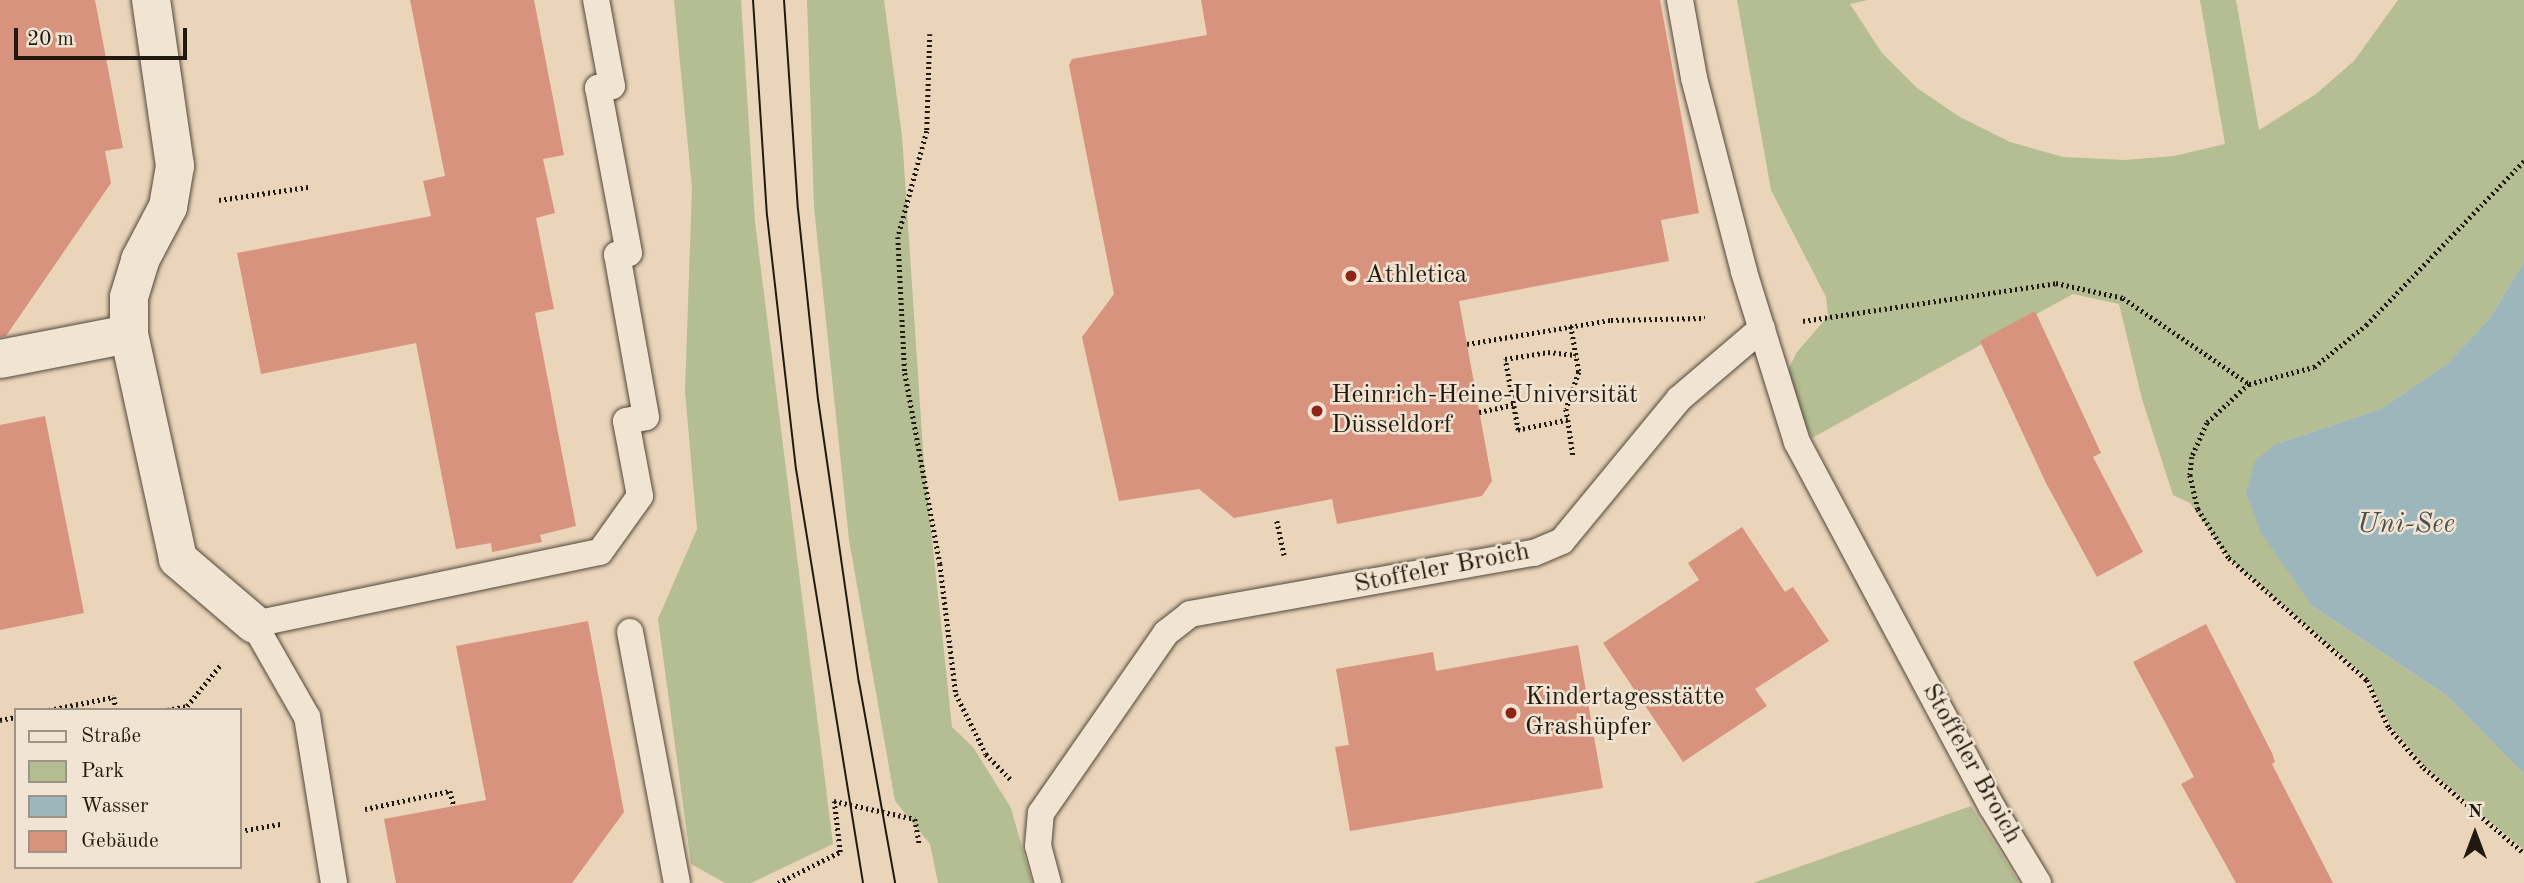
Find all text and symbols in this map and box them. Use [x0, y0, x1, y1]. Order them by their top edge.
scale bar [18, 14, 191, 58]
text: 20 m [27, 29, 74, 50]
place label: Athletica [1365, 260, 1467, 292]
marker: Athletica [1343, 268, 1359, 284]
place label: Heinrich-Heine-Universität Düsseldorf [1331, 380, 1638, 442]
marker: Heinrich-Heine-Universität Düsseldorf [1309, 403, 1325, 419]
water label: Uni-See [2357, 508, 2455, 542]
street label: Stoffeler Broich [1352, 537, 1532, 601]
street label: Stoffeler Broich [1914, 679, 2028, 849]
place label: Kindertagesstätte Grashüpfer [1525, 682, 1725, 744]
marker: Kindertagesstätte Grashüpfer [1503, 705, 1519, 721]
legend [14, 708, 242, 869]
text: Straße [81, 726, 141, 747]
text: Park [81, 761, 124, 782]
text: Wasser [81, 796, 149, 817]
north arrow [2440, 799, 2510, 869]
text: N [2468, 803, 2482, 822]
text: Gebäude [81, 831, 159, 852]

